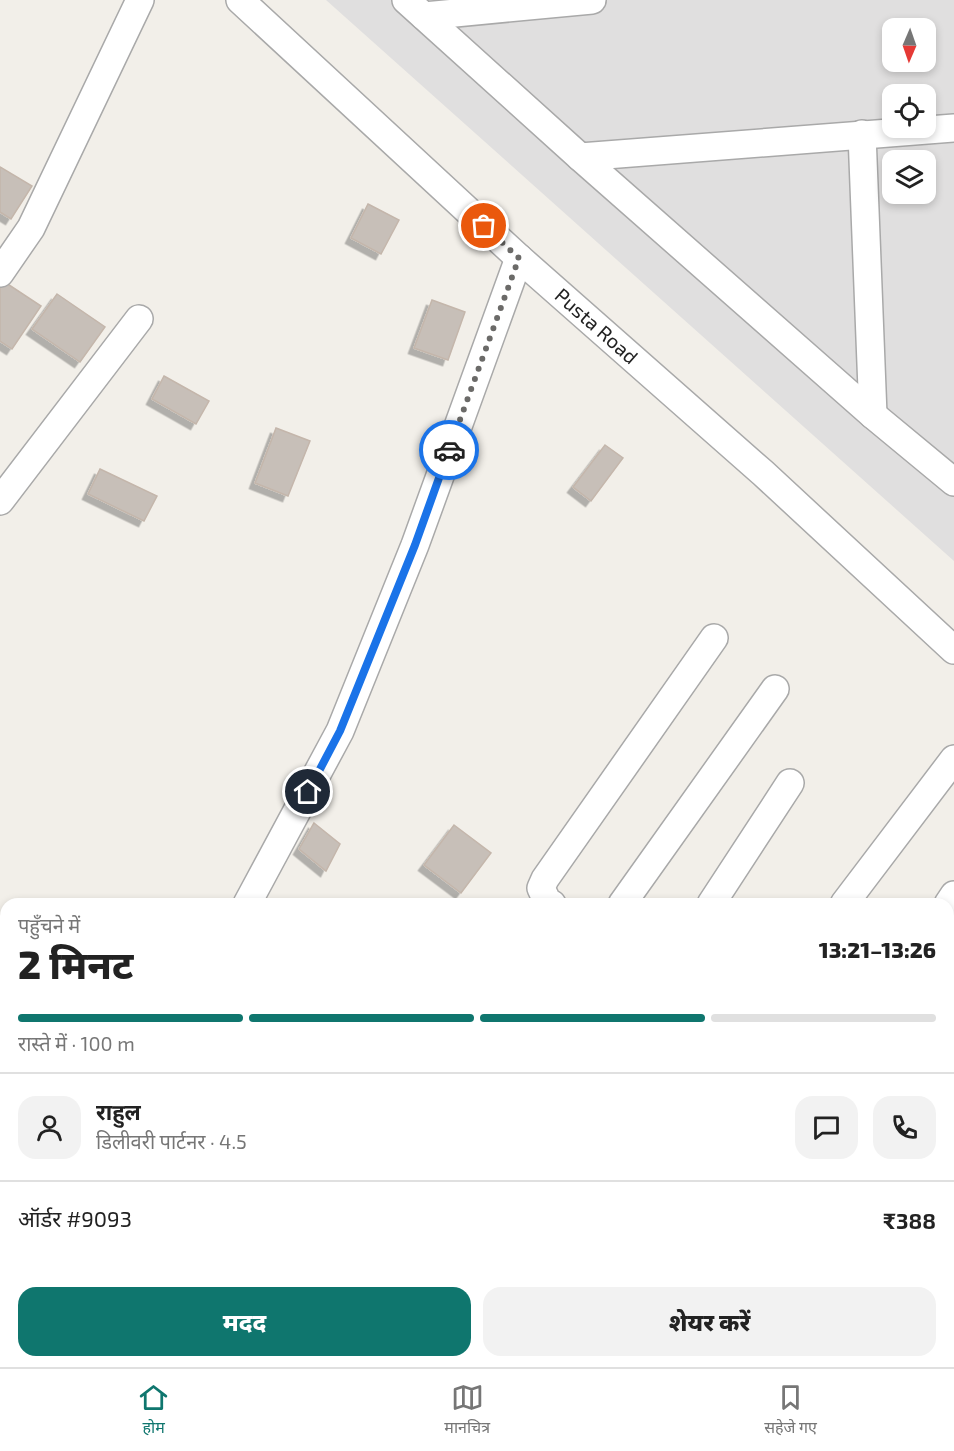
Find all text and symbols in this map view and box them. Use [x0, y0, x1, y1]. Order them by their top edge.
north arrow [882, 18, 936, 72]
map controls [882, 18, 936, 204]
button: locate [882, 84, 936, 138]
button: layers [882, 150, 936, 204]
pin [458, 200, 509, 251]
icon: bag [467, 209, 500, 242]
street label: Pusta Road [551, 282, 643, 368]
courier [419, 420, 479, 480]
icon: car [433, 434, 466, 467]
pin [282, 766, 333, 817]
icon: home [291, 775, 324, 808]
text: पहुँचने में [18, 913, 80, 937]
text: 13:21–13:26 [819, 936, 936, 962]
text: 2 मिनट [18, 940, 133, 987]
text: रास्ते में · 100 m [18, 1031, 135, 1055]
button: person [18, 1096, 81, 1159]
button: chat [795, 1096, 858, 1159]
button: phone [873, 1096, 936, 1159]
text: राहुल [96, 1098, 141, 1124]
text: डिलीवरी पार्टनर · 4.5 [96, 1129, 247, 1153]
text: ऑर्डर #9093 [18, 1205, 132, 1231]
text: ₹388 [883, 1207, 936, 1233]
button: मदद [18, 1287, 471, 1356]
button: शेयर करें [483, 1287, 936, 1356]
tab: होम [137, 1381, 170, 1440]
tab: मानचित्र [444, 1381, 490, 1440]
tab: सहेजे गए [764, 1381, 817, 1440]

